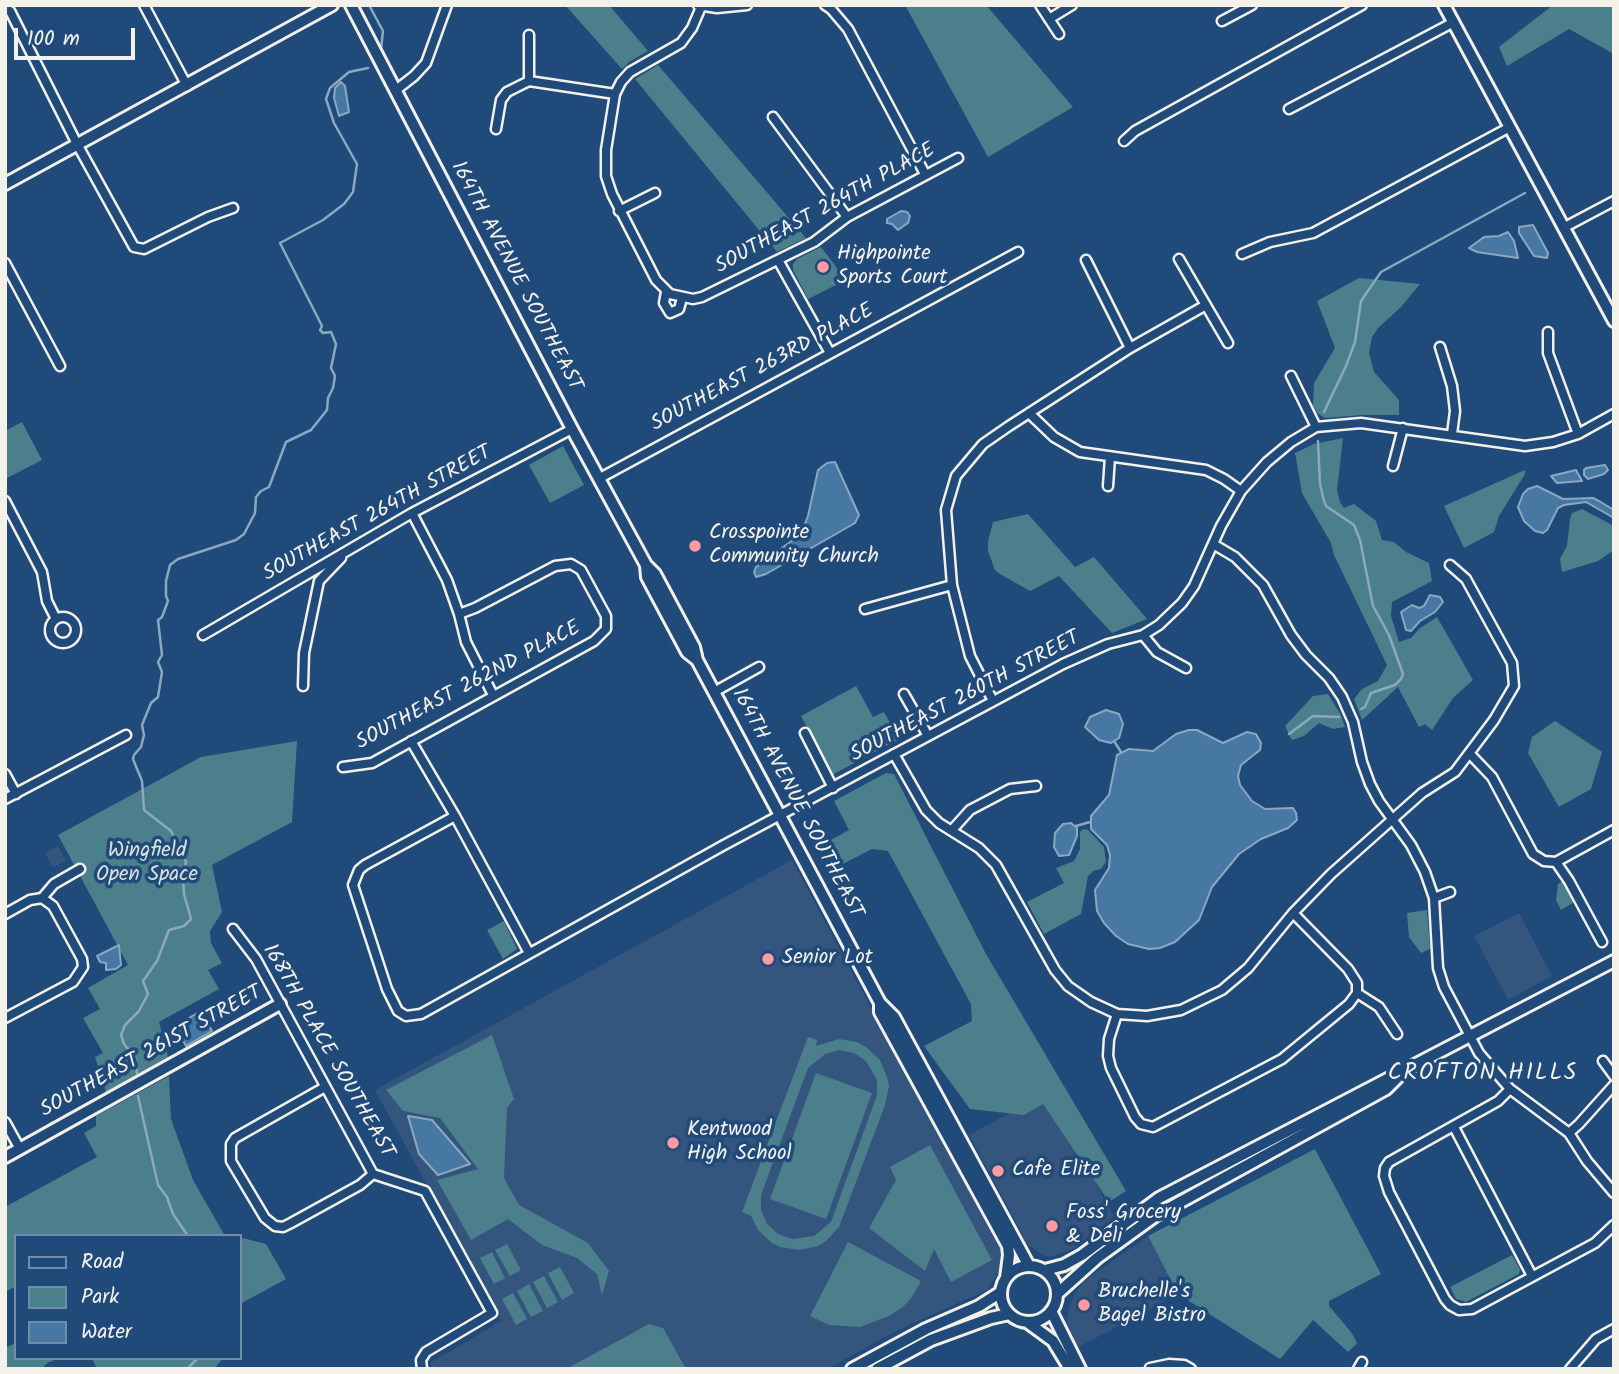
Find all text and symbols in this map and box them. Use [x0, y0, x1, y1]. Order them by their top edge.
scale bar [18, 14, 138, 58]
text: 100 m [27, 23, 80, 56]
street label: SOUTHEAST 264TH PLACE [712, 139, 940, 281]
street label: 164TH AVENUE SOUTHEAST [444, 158, 586, 396]
place label: Highpointe Sports Court [837, 242, 947, 292]
marker: Highpointe Sports Court [815, 259, 831, 275]
street label: SOUTHEAST 263RD PLACE [647, 300, 879, 438]
street label: SOUTHEAST 264TH STREET [259, 442, 497, 588]
place label: Crosspointe Community Church [709, 521, 879, 571]
marker: Crosspointe Community Church [687, 538, 703, 554]
street label: SOUTHEAST 262ND PLACE [352, 617, 586, 757]
street label: SOUTHEAST 260TH STREET [847, 627, 1085, 769]
street label: 164TH AVENUE SOUTHEAST [725, 685, 867, 923]
park label: Wingfield Open Space [96, 839, 198, 889]
street label: 168TH PLACE SOUTHEAST [255, 941, 399, 1163]
place label: Senior Lot [782, 946, 873, 972]
marker: Senior Lot [760, 951, 776, 967]
street label: SOUTHEAST 261ST STREET [37, 982, 267, 1124]
district label: CROFTON HILLS [1389, 1061, 1577, 1089]
place label: Kentwood High School [687, 1118, 792, 1168]
marker: Kentwood High School [665, 1135, 681, 1151]
place label: Cafe Elite [1012, 1158, 1100, 1184]
marker: Cafe Elite [990, 1163, 1006, 1179]
place label: Foss' Grocery & Deli [1066, 1201, 1181, 1251]
marker: Foss' Grocery & Deli [1044, 1218, 1060, 1234]
legend [14, 1234, 242, 1360]
text: Road [81, 1246, 123, 1279]
place label: Bruchelle's Bagel Bistro [1098, 1280, 1206, 1330]
text: Park [81, 1281, 119, 1314]
marker: Bruchelle's Bagel Bistro [1076, 1297, 1092, 1313]
text: Water [81, 1316, 132, 1349]

